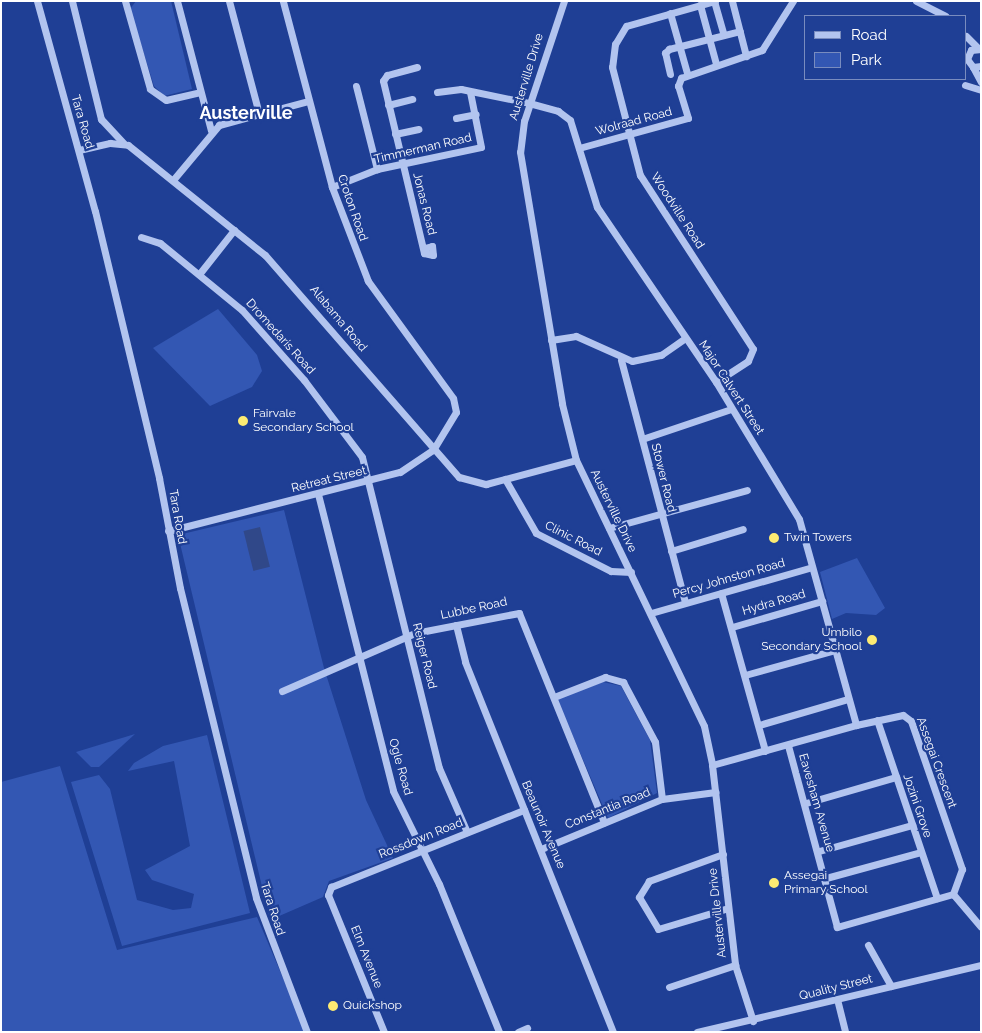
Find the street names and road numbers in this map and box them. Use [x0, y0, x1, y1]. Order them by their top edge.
street label: Austerville Drive [507, 32, 547, 122]
street label: Tara Road [67, 93, 97, 151]
street label: Wolraad Road [594, 105, 674, 139]
street label: Timmerman Road [373, 131, 473, 167]
street label: Woodville Road [647, 170, 707, 252]
street label: Jonas Road [409, 171, 439, 237]
street label: Croton Road [334, 173, 370, 243]
street label: Alabama Road [306, 283, 370, 355]
street label: Dromedaris Road [242, 296, 318, 378]
street label: Major Calvert Street [695, 338, 767, 438]
street label: Stower Road [647, 442, 679, 514]
street label: Retreat Street [290, 464, 368, 496]
street label: Austerville Drive [587, 467, 639, 555]
street label: Tara Road [165, 489, 189, 545]
street label: Clinic Road [542, 518, 604, 560]
street label: Percy Johnston Road [671, 556, 787, 602]
street label: Hydra Road [741, 587, 807, 619]
street label: Lubbe Road [439, 595, 509, 623]
street label: Reiger Road [409, 621, 439, 691]
street label: Assegai Crescent [913, 715, 959, 811]
street label: Ogle Road [385, 737, 415, 797]
street label: Eavesham Avenue [795, 752, 837, 854]
street label: Jozini Grove [899, 772, 935, 840]
street label: Beaunoir Avenue [518, 779, 568, 871]
street label: Constantia Road [563, 785, 653, 833]
street label: Rossdown Road [377, 816, 465, 862]
street label: Austerville Drive [706, 867, 730, 959]
street label: Tara Road [257, 881, 287, 937]
street label: Elm Avenue [347, 923, 385, 991]
street label: Quality Street [798, 972, 874, 1004]

